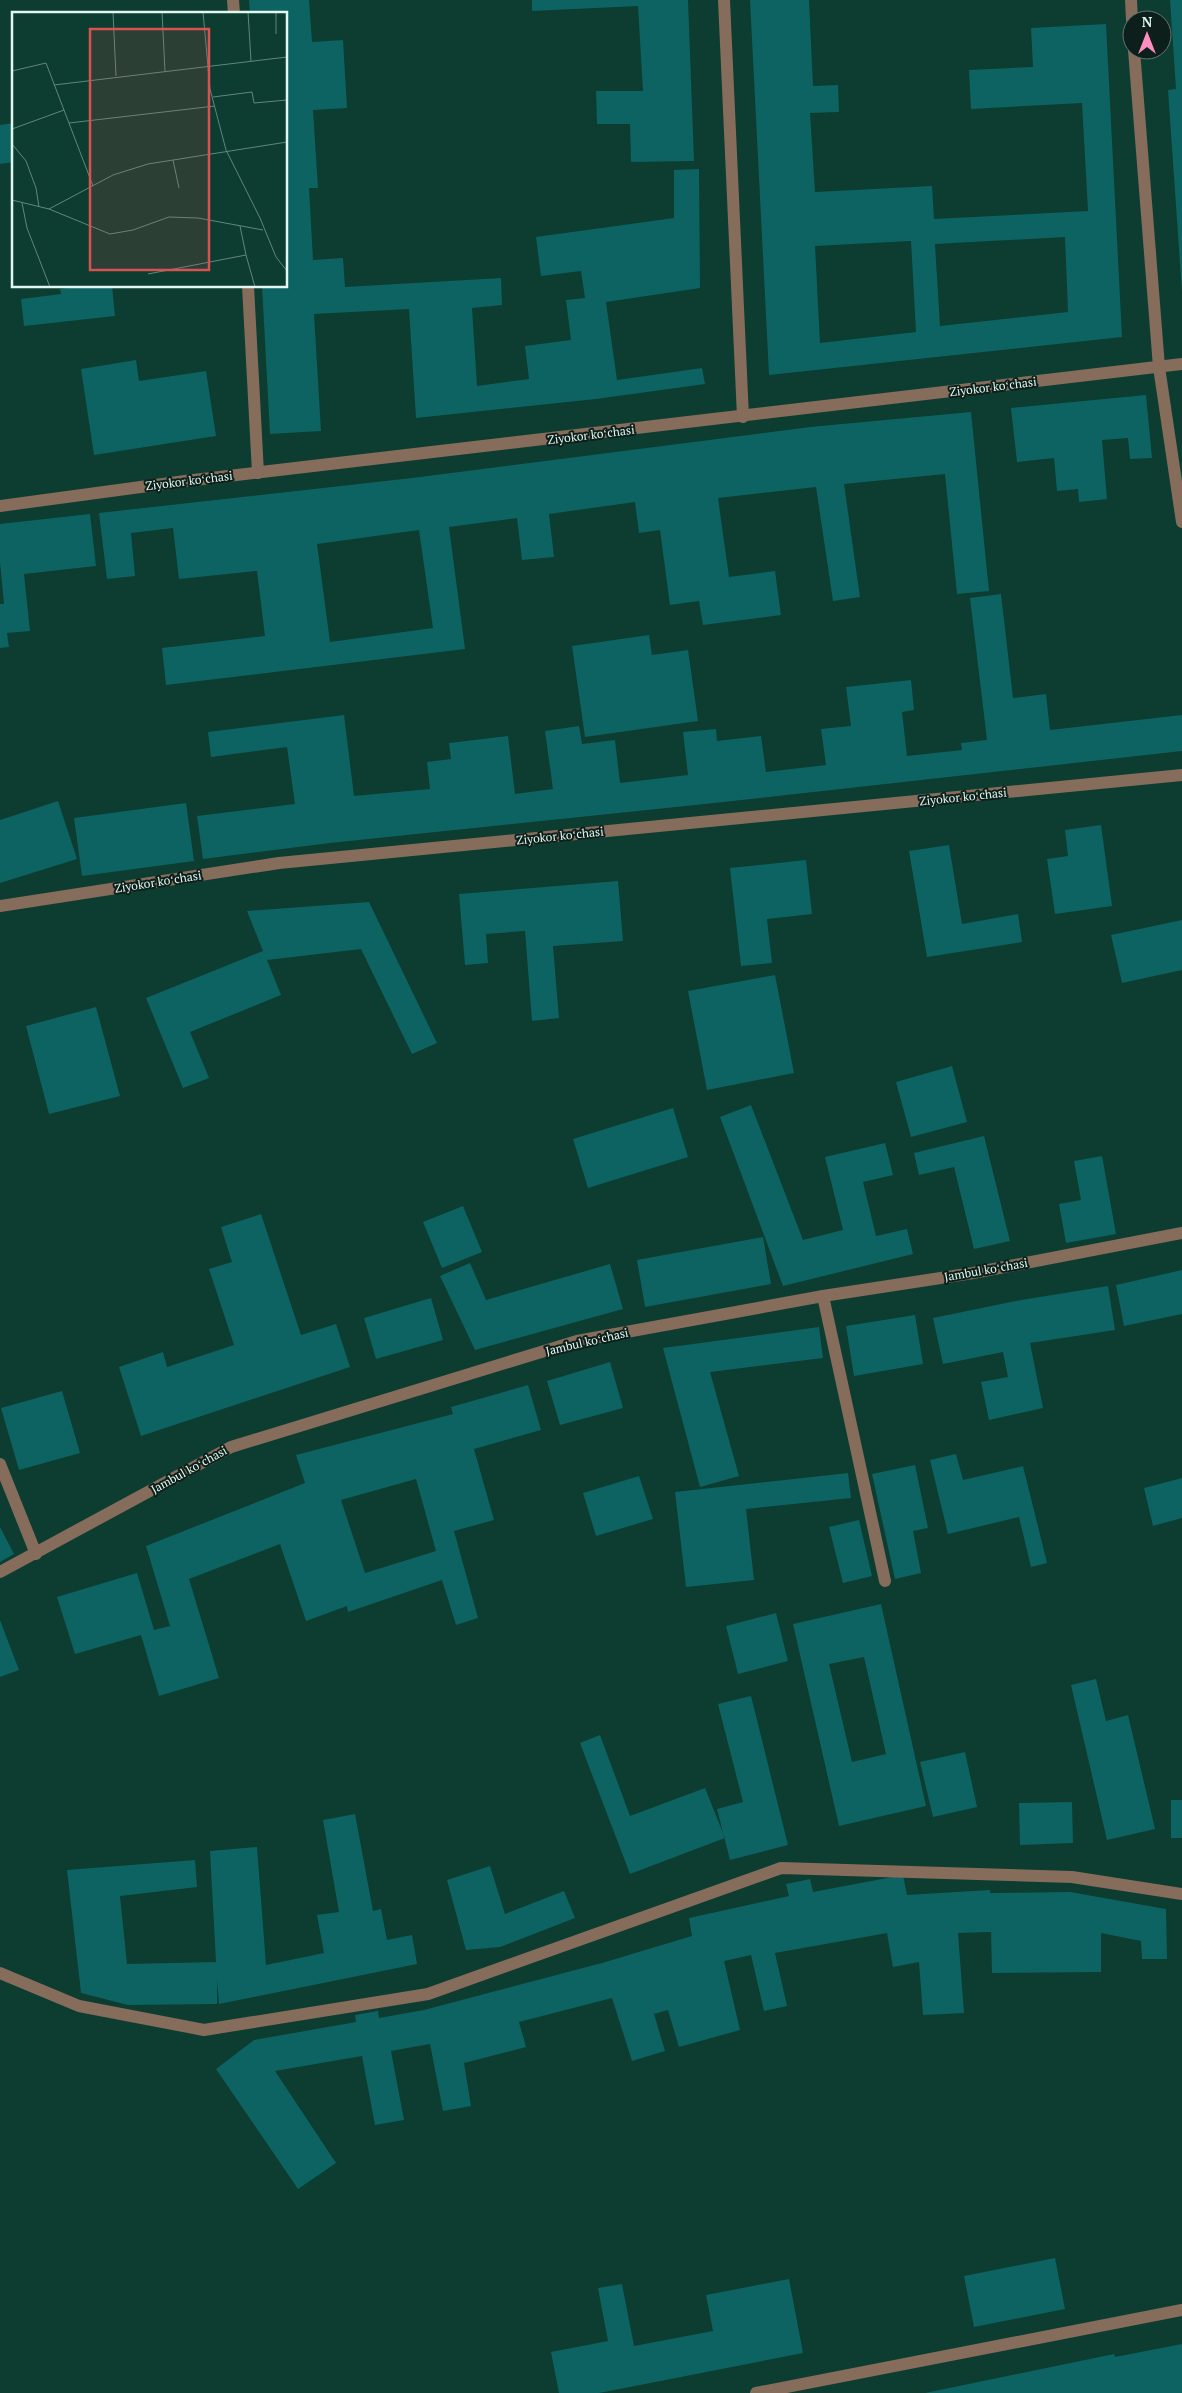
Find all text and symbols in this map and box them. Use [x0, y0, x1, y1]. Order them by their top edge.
north arrow [1122, 10, 1172, 60]
inset map [12, 12, 288, 288]
text: N [1142, 12, 1153, 31]
street label: Ziyokor koʻchasi [948, 374, 1038, 399]
street label: Ziyokor koʻchasi [546, 422, 636, 447]
street label: Ziyokor koʻchasi [144, 468, 234, 493]
street label: Ziyokor koʻchasi [918, 784, 1008, 809]
street label: Ziyokor koʻchasi [515, 823, 605, 848]
street label: Ziyokor koʻchasi [113, 867, 203, 896]
street label: Jambul koʻchasi [943, 1255, 1029, 1284]
street label: Jambul koʻchasi [544, 1325, 630, 1358]
street label: Jambul koʻchasi [148, 1442, 230, 1497]

